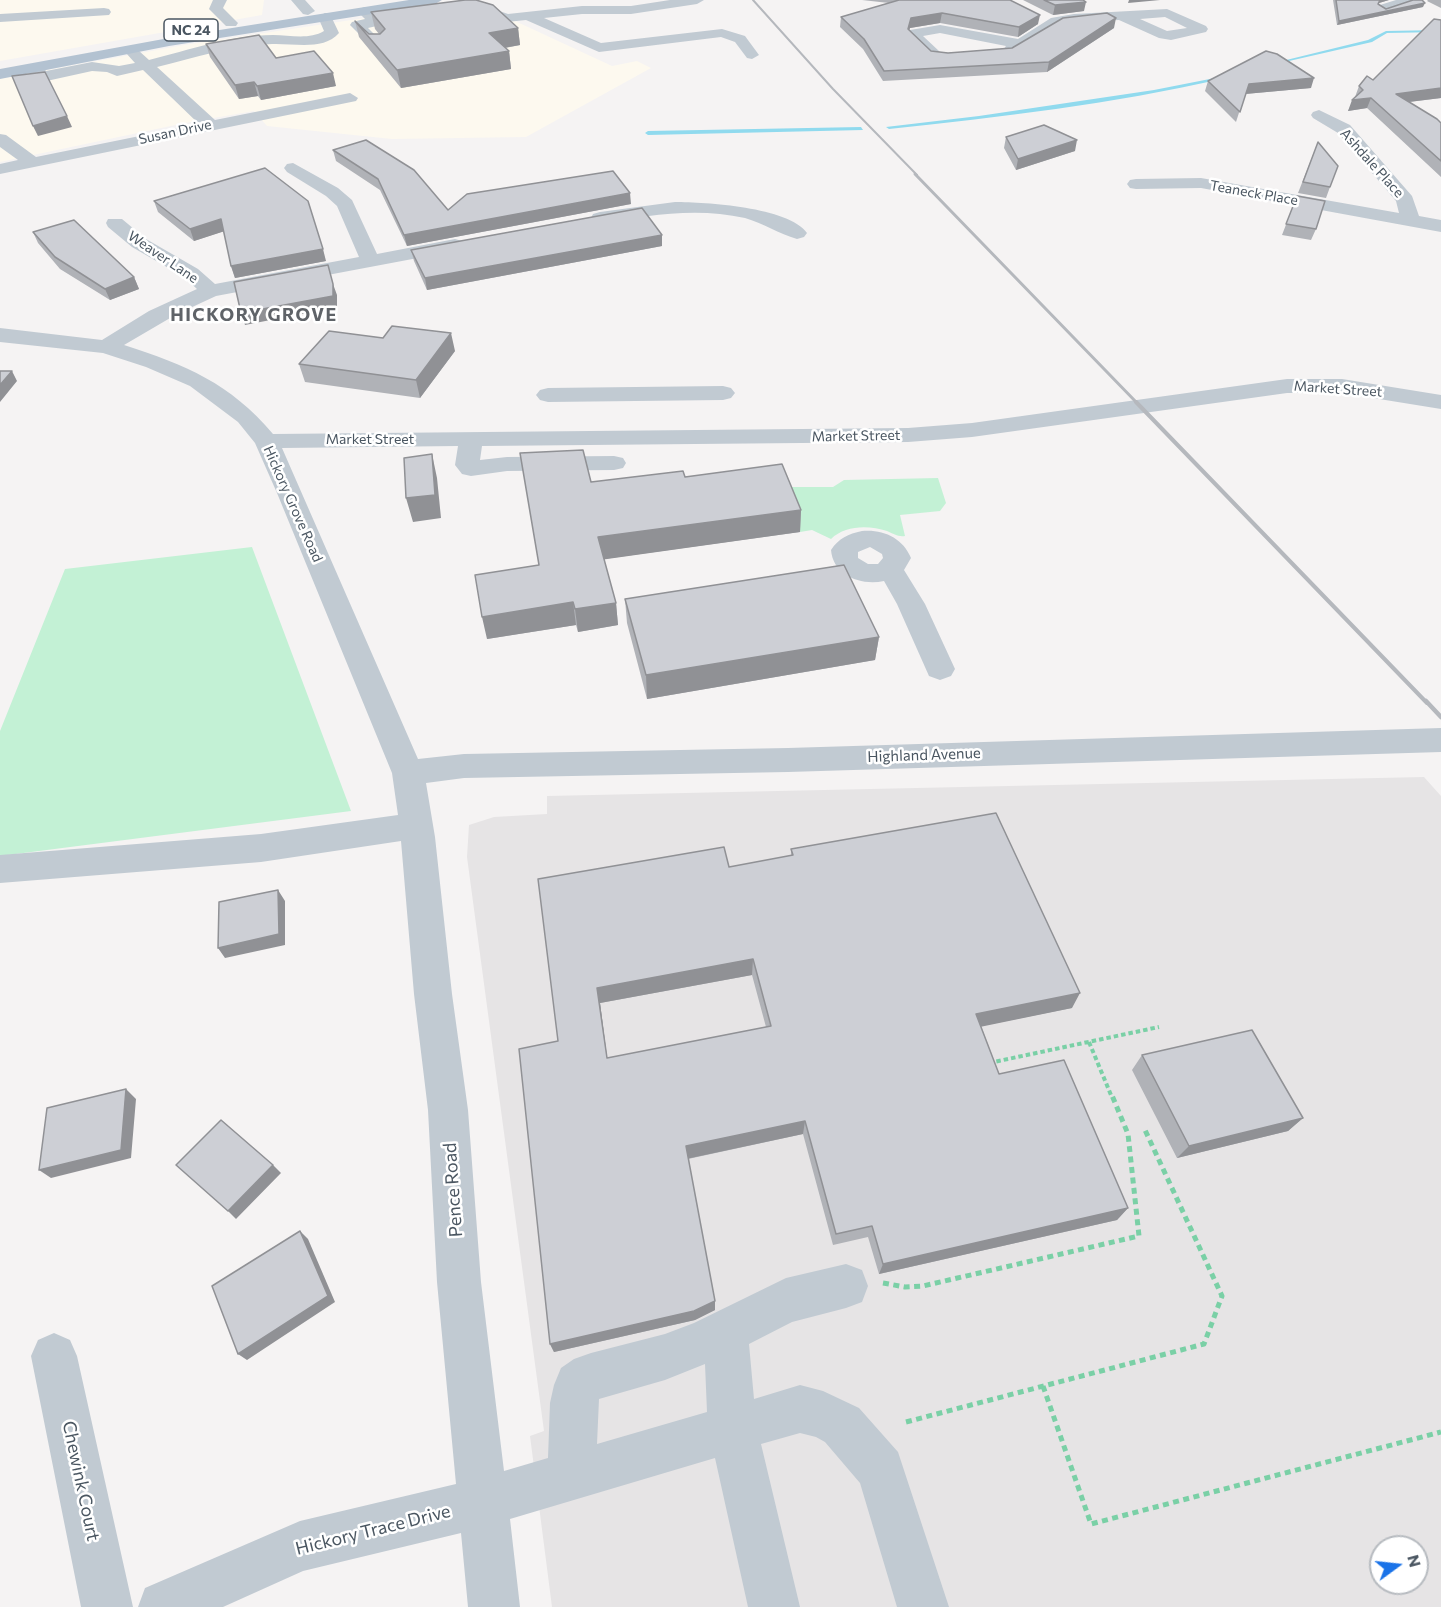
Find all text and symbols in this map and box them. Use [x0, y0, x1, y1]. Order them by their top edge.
road number: NC 24 [164, 19, 218, 41]
street label: Susan Drive [137, 116, 213, 148]
street label: Ashdale Place [1337, 125, 1407, 201]
street label: Teaneck Place [1209, 177, 1299, 209]
street label: Weaver Lane [125, 227, 201, 287]
district label: HICKORY GROVE [170, 304, 338, 326]
street label: Market Street [1293, 378, 1383, 400]
street label: Market Street [811, 427, 901, 445]
street label: Market Street [326, 431, 414, 447]
street label: Hickory Grove Road [260, 443, 326, 565]
street label: Highland Avenue [867, 744, 981, 766]
street label: Pence Road [439, 1142, 467, 1238]
street label: Chewink Court [58, 1419, 104, 1543]
street label: Hickory Trace Drive [293, 1500, 453, 1560]
north arrow [1369, 1535, 1429, 1595]
text: N [1404, 1552, 1426, 1569]

